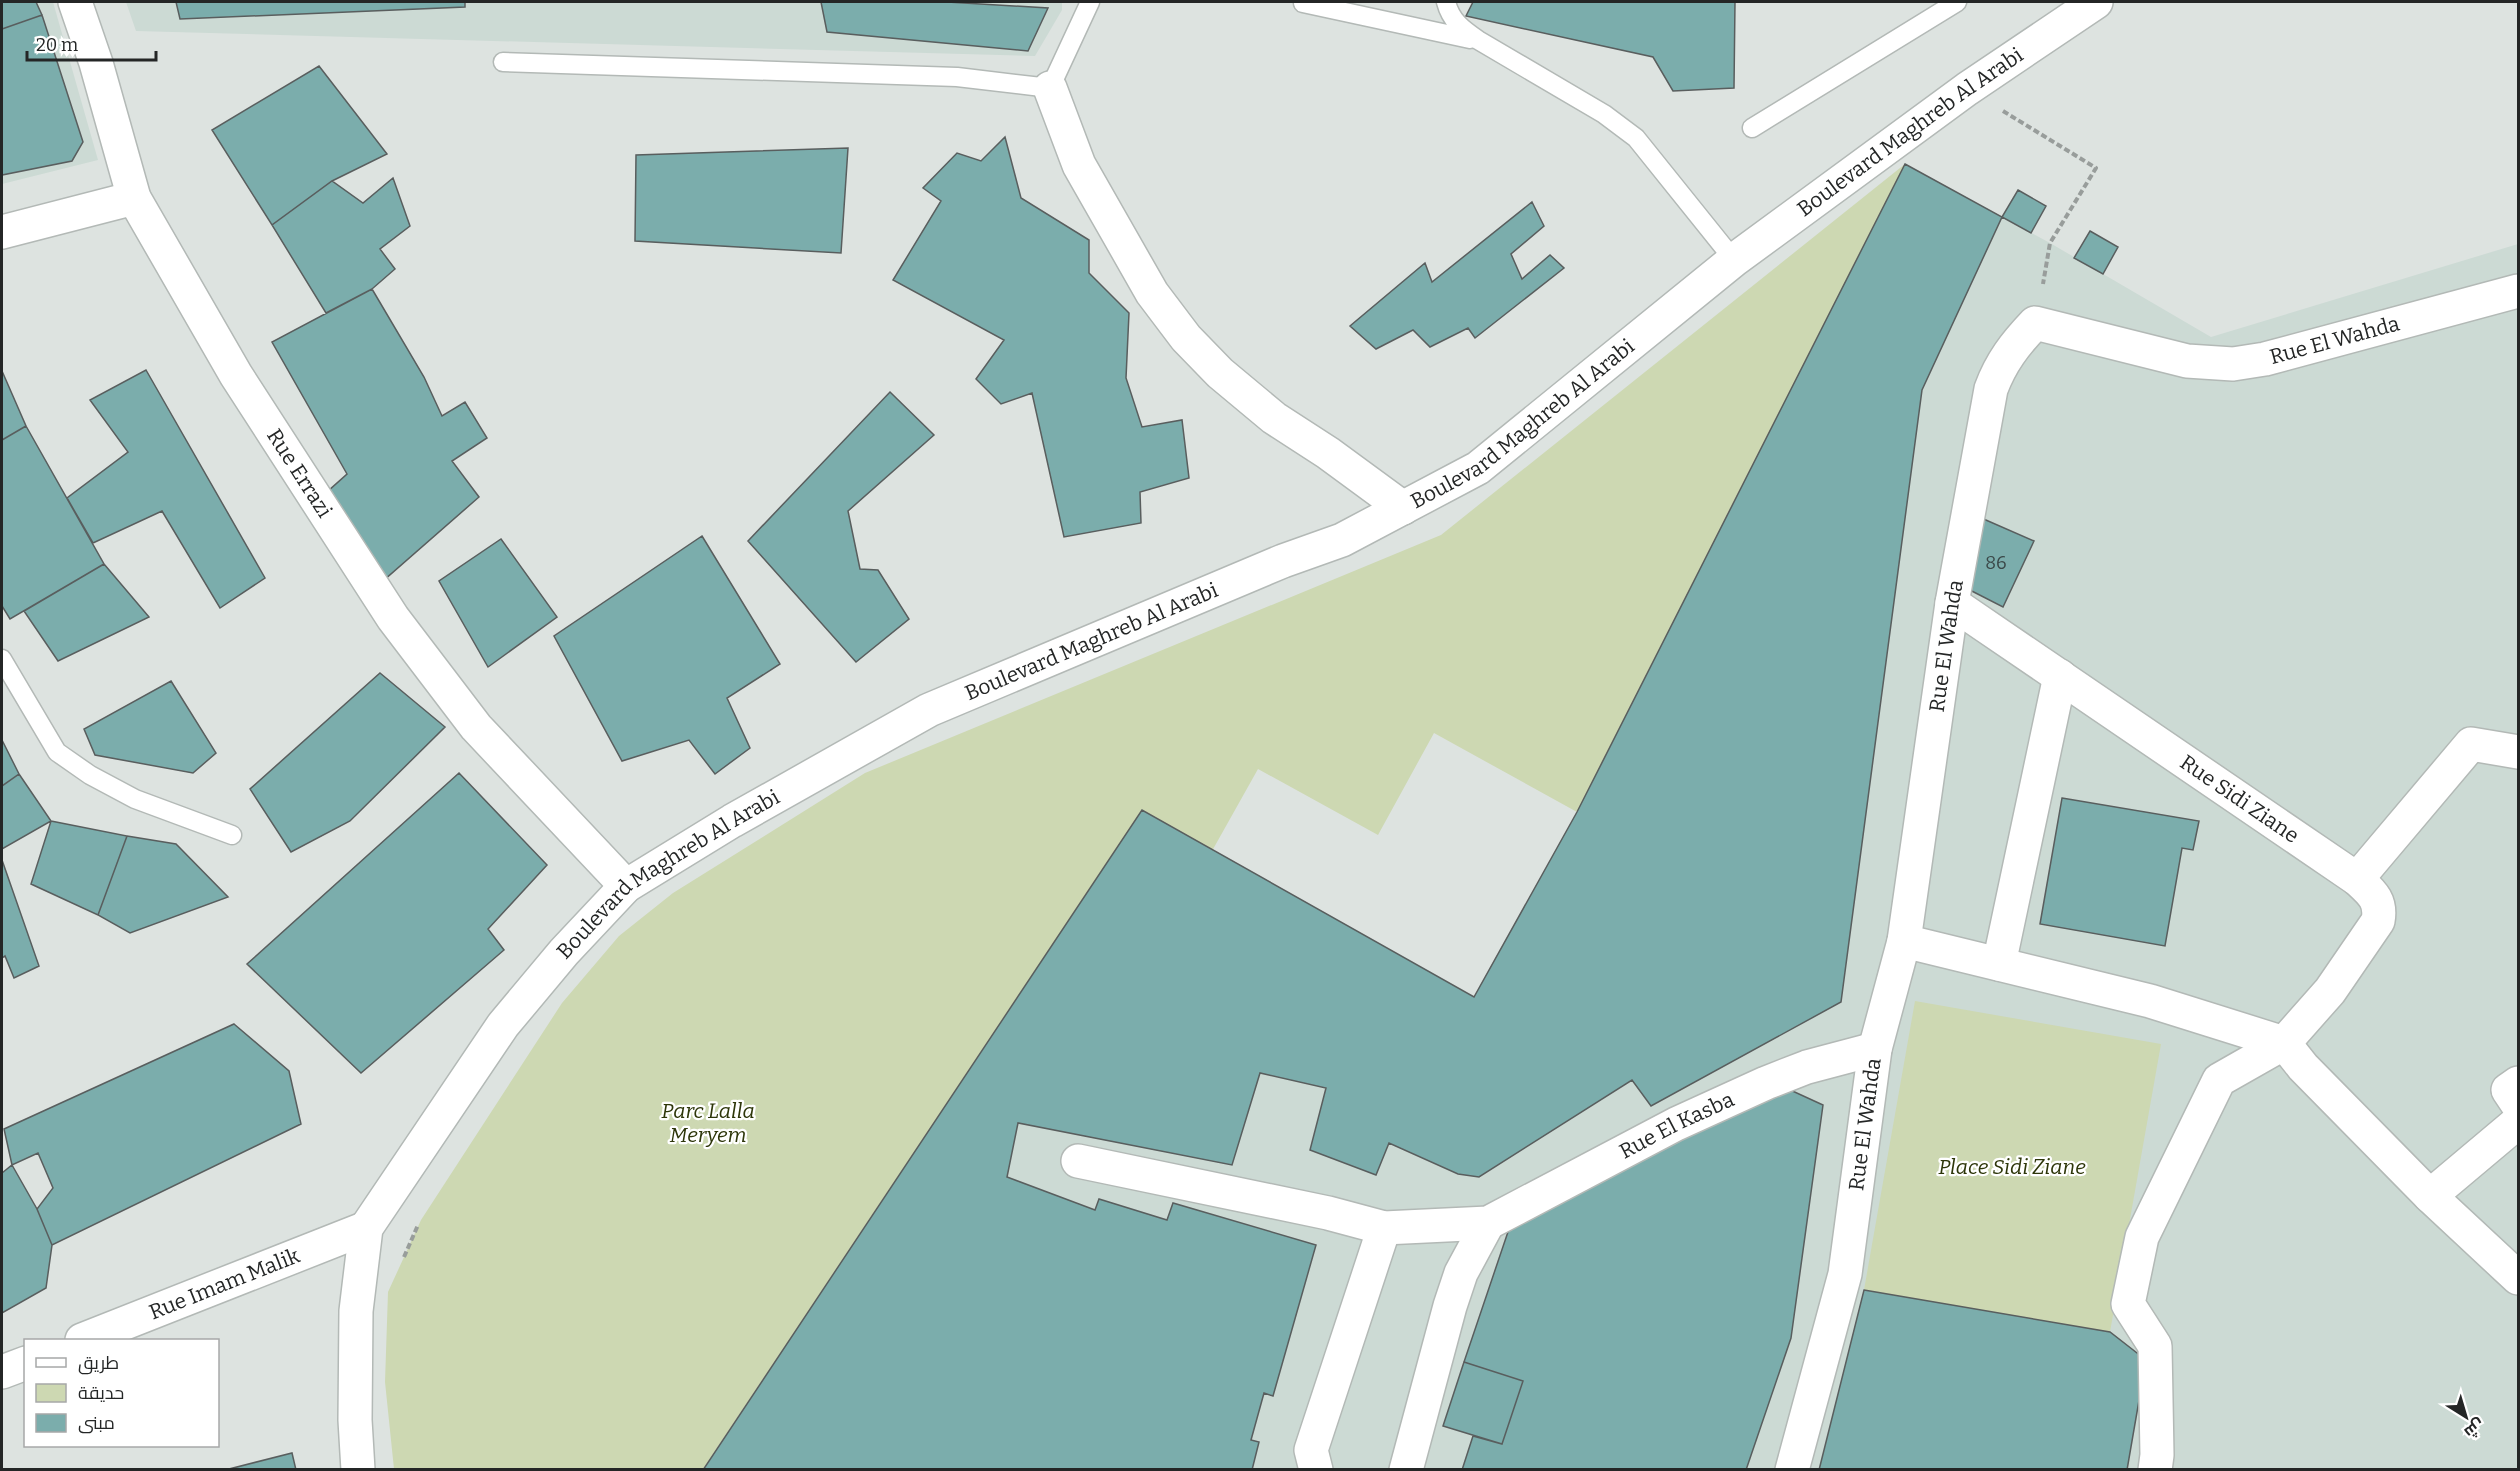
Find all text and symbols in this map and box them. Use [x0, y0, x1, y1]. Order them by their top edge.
scale bar [27, 24, 156, 62]
text: 20 m [36, 34, 78, 56]
street label: Boulevard Maghreb Al Arabi [1792, 42, 2028, 222]
street label: Rue El Wahda [2267, 310, 2403, 370]
street label: Boulevard Maghreb Al Arabi [1406, 333, 1640, 514]
street label: Rue Errazi [261, 424, 338, 523]
house number: 86 [1985, 552, 2007, 574]
street label: Boulevard Maghreb Al Arabi [961, 577, 1222, 706]
street label: Rue El Wahda [1924, 577, 1969, 714]
street label: Rue Sidi Ziane [2175, 749, 2304, 849]
street label: Boulevard Maghreb Al Arabi [551, 784, 784, 964]
street label: Rue El Wahda [1843, 1056, 1887, 1192]
street label: Rue El Kasba [1615, 1086, 1739, 1165]
park label: Parc Lalla Meryem [661, 1098, 755, 1148]
park label: Place Sidi Ziane [1938, 1154, 2086, 1180]
street label: Rue Imam Malik [145, 1242, 303, 1325]
legend [24, 1339, 219, 1447]
text: طريق [78, 1352, 119, 1375]
text: حديقة [78, 1382, 124, 1404]
north arrow [2436, 1387, 2496, 1447]
text: مبنى [78, 1412, 115, 1434]
text: ش [2461, 1415, 2489, 1442]

